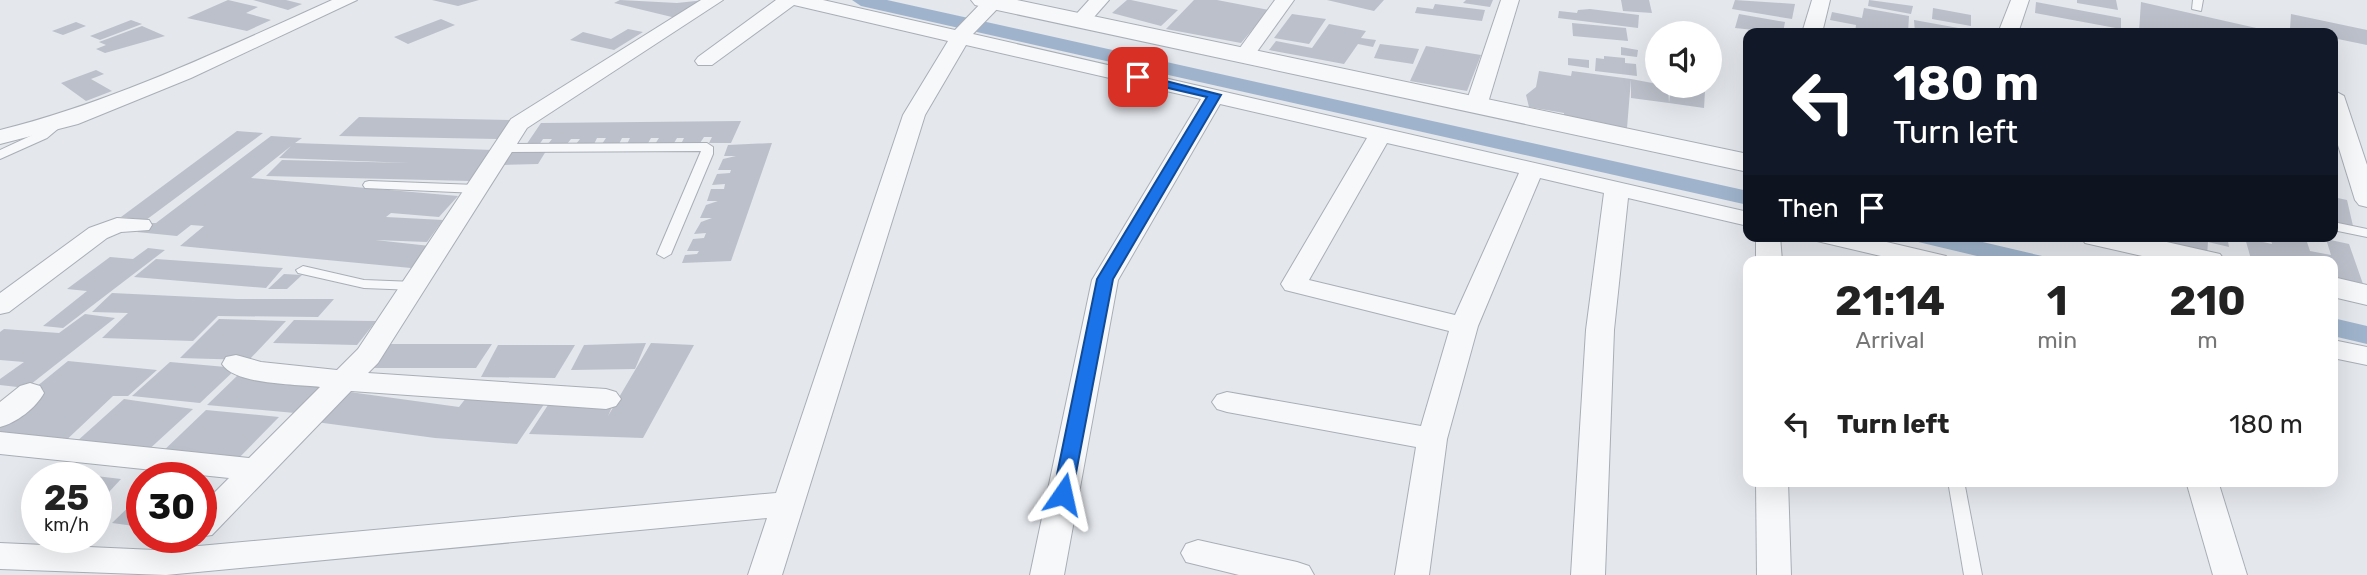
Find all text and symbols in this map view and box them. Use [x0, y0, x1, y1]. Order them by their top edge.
map controls [1645, 21, 1722, 98]
button: sound [1645, 21, 1722, 98]
pin [1108, 47, 1168, 107]
text: 180 m [1893, 54, 2039, 112]
icon: left [1778, 56, 1869, 147]
icon: arrive [1119, 58, 1157, 96]
text: Turn left [1893, 113, 2018, 151]
icon: arrive [1853, 189, 1891, 227]
text: Then [1778, 193, 1839, 224]
text: 21:14 [1835, 276, 1945, 326]
text: 1 [2047, 276, 2068, 326]
text: 210 [2169, 276, 2246, 326]
text: Arrival [1856, 326, 1925, 354]
text: min [2037, 326, 2077, 354]
text: m [2197, 326, 2218, 354]
icon: left [1778, 405, 1816, 443]
text: Turn left [1837, 409, 1949, 440]
text: 180 m [2229, 409, 2303, 440]
position arrow [1026, 457, 1100, 531]
speed limit sign: 30 [126, 462, 217, 553]
text: 25 [44, 477, 89, 519]
text: km/h [44, 514, 89, 536]

